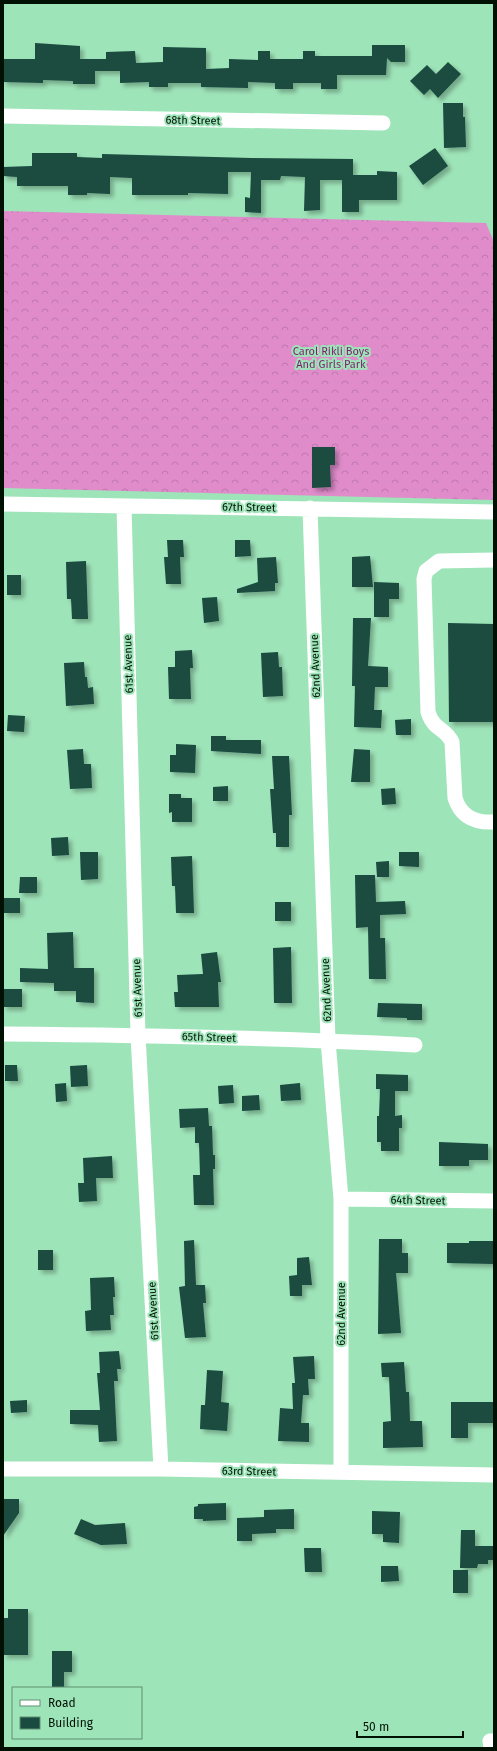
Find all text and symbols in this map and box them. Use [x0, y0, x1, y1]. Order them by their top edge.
street label: 68th Street [165, 114, 221, 127]
park label: Carol Rikli Boys And Girls Park [293, 345, 369, 371]
street label: 67th Street [222, 501, 276, 514]
street label: 61st Avenue [121, 634, 136, 694]
street label: 62nd Avenue [308, 634, 323, 698]
street label: 61st Avenue [130, 958, 145, 1018]
street label: 62nd Avenue [319, 958, 334, 1022]
street label: 65th Street [182, 1030, 236, 1045]
street label: 64th Street [390, 1194, 446, 1207]
street label: 61st Avenue [145, 1281, 162, 1341]
street label: 62nd Avenue [335, 1282, 348, 1346]
street label: 63rd Street [222, 1465, 276, 1478]
legend [12, 1687, 142, 1739]
text: Road [48, 1696, 76, 1710]
scale bar [357, 1713, 463, 1739]
text: Building [48, 1716, 94, 1730]
text: 50 m [363, 1720, 389, 1734]

